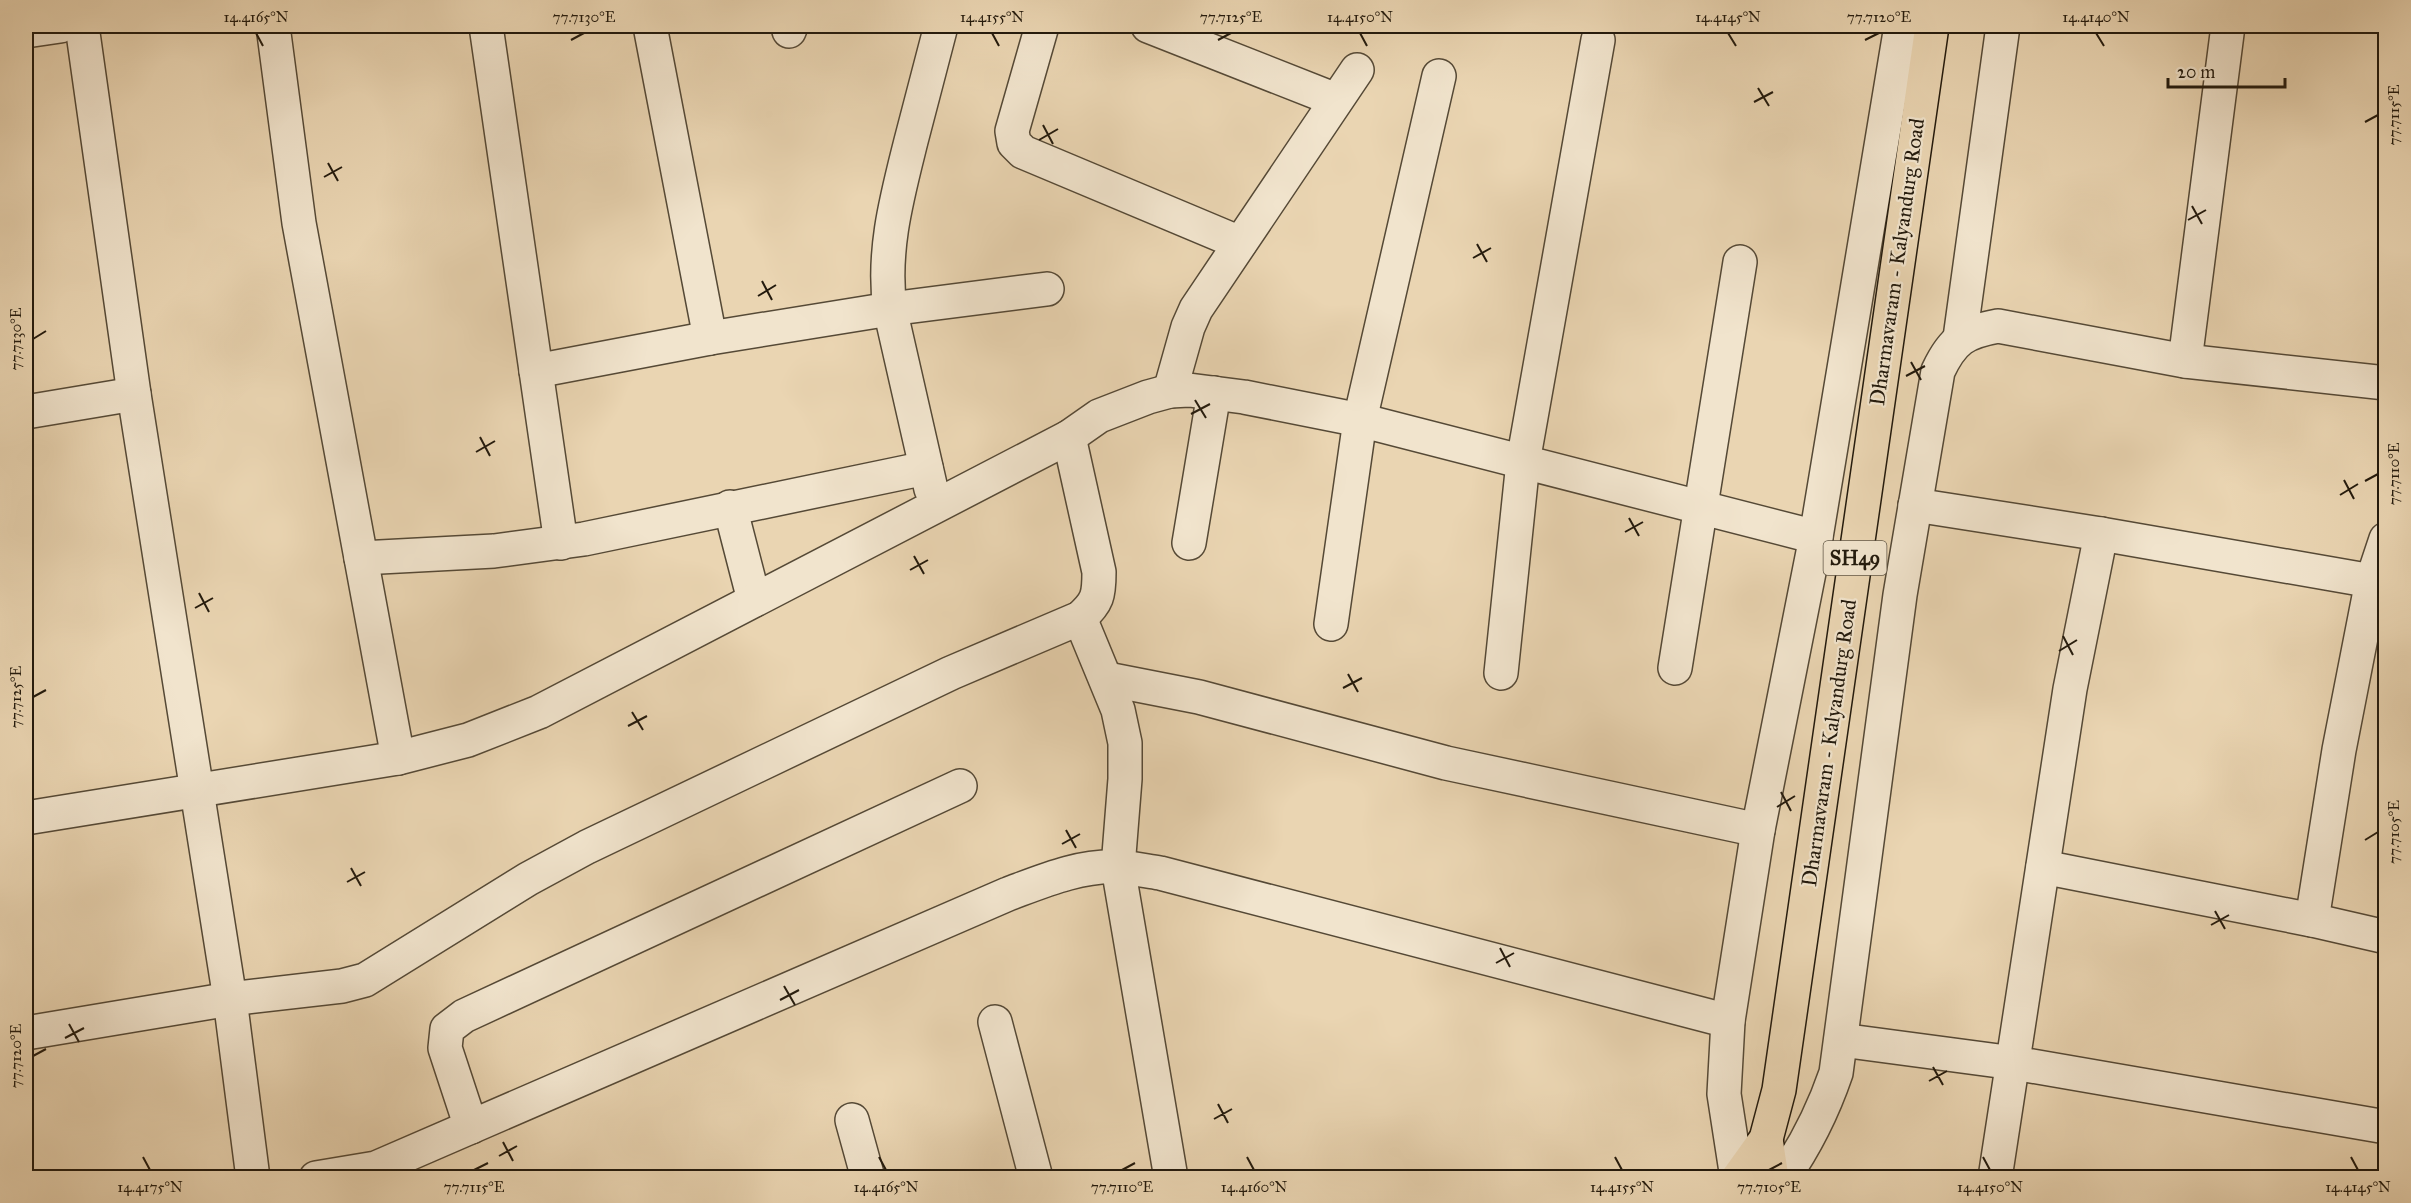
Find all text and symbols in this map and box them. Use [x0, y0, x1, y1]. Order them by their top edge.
text: 14.4165°N [224, 8, 289, 26]
text: 77.7130°E [553, 8, 616, 26]
text: 14.4155°N [960, 8, 1024, 26]
text: 77.7125°E [1200, 8, 1262, 26]
text: 14.4150°N [1327, 8, 1393, 26]
text: 14.4145°N [1695, 8, 1761, 26]
text: 77.7120°E [1847, 8, 1911, 26]
text: 14.4140°N [2062, 8, 2130, 26]
scale bar [2168, 51, 2285, 89]
text: 20 m [2177, 61, 2215, 83]
text: 77.7115°E [2385, 84, 2403, 145]
street label: Dharmavaram - Kalyandurg Road [1864, 116, 1930, 407]
text: 77.7130°E [7, 307, 25, 370]
text: 77.7110°E [2385, 442, 2403, 505]
road number: SH49 [1824, 541, 1886, 575]
street label: Dharmavaram - Kalyandurg Road [1796, 597, 1862, 888]
text: 77.7125°E [7, 666, 25, 728]
text: 77.7105°E [2385, 800, 2403, 864]
text: 77.7120°E [7, 1024, 25, 1088]
text: 14.4175°N [117, 1178, 183, 1196]
text: 77.7115°E [444, 1178, 505, 1196]
text: 14.4165°N [854, 1178, 919, 1196]
text: 77.7110°E [1091, 1178, 1154, 1196]
text: 14.4160°N [1221, 1178, 1288, 1196]
text: 14.4155°N [1590, 1178, 1654, 1196]
text: 77.7105°E [1737, 1178, 1801, 1196]
text: 14.4150°N [1957, 1178, 2023, 1196]
text: 14.4145°N [2325, 1178, 2391, 1196]

